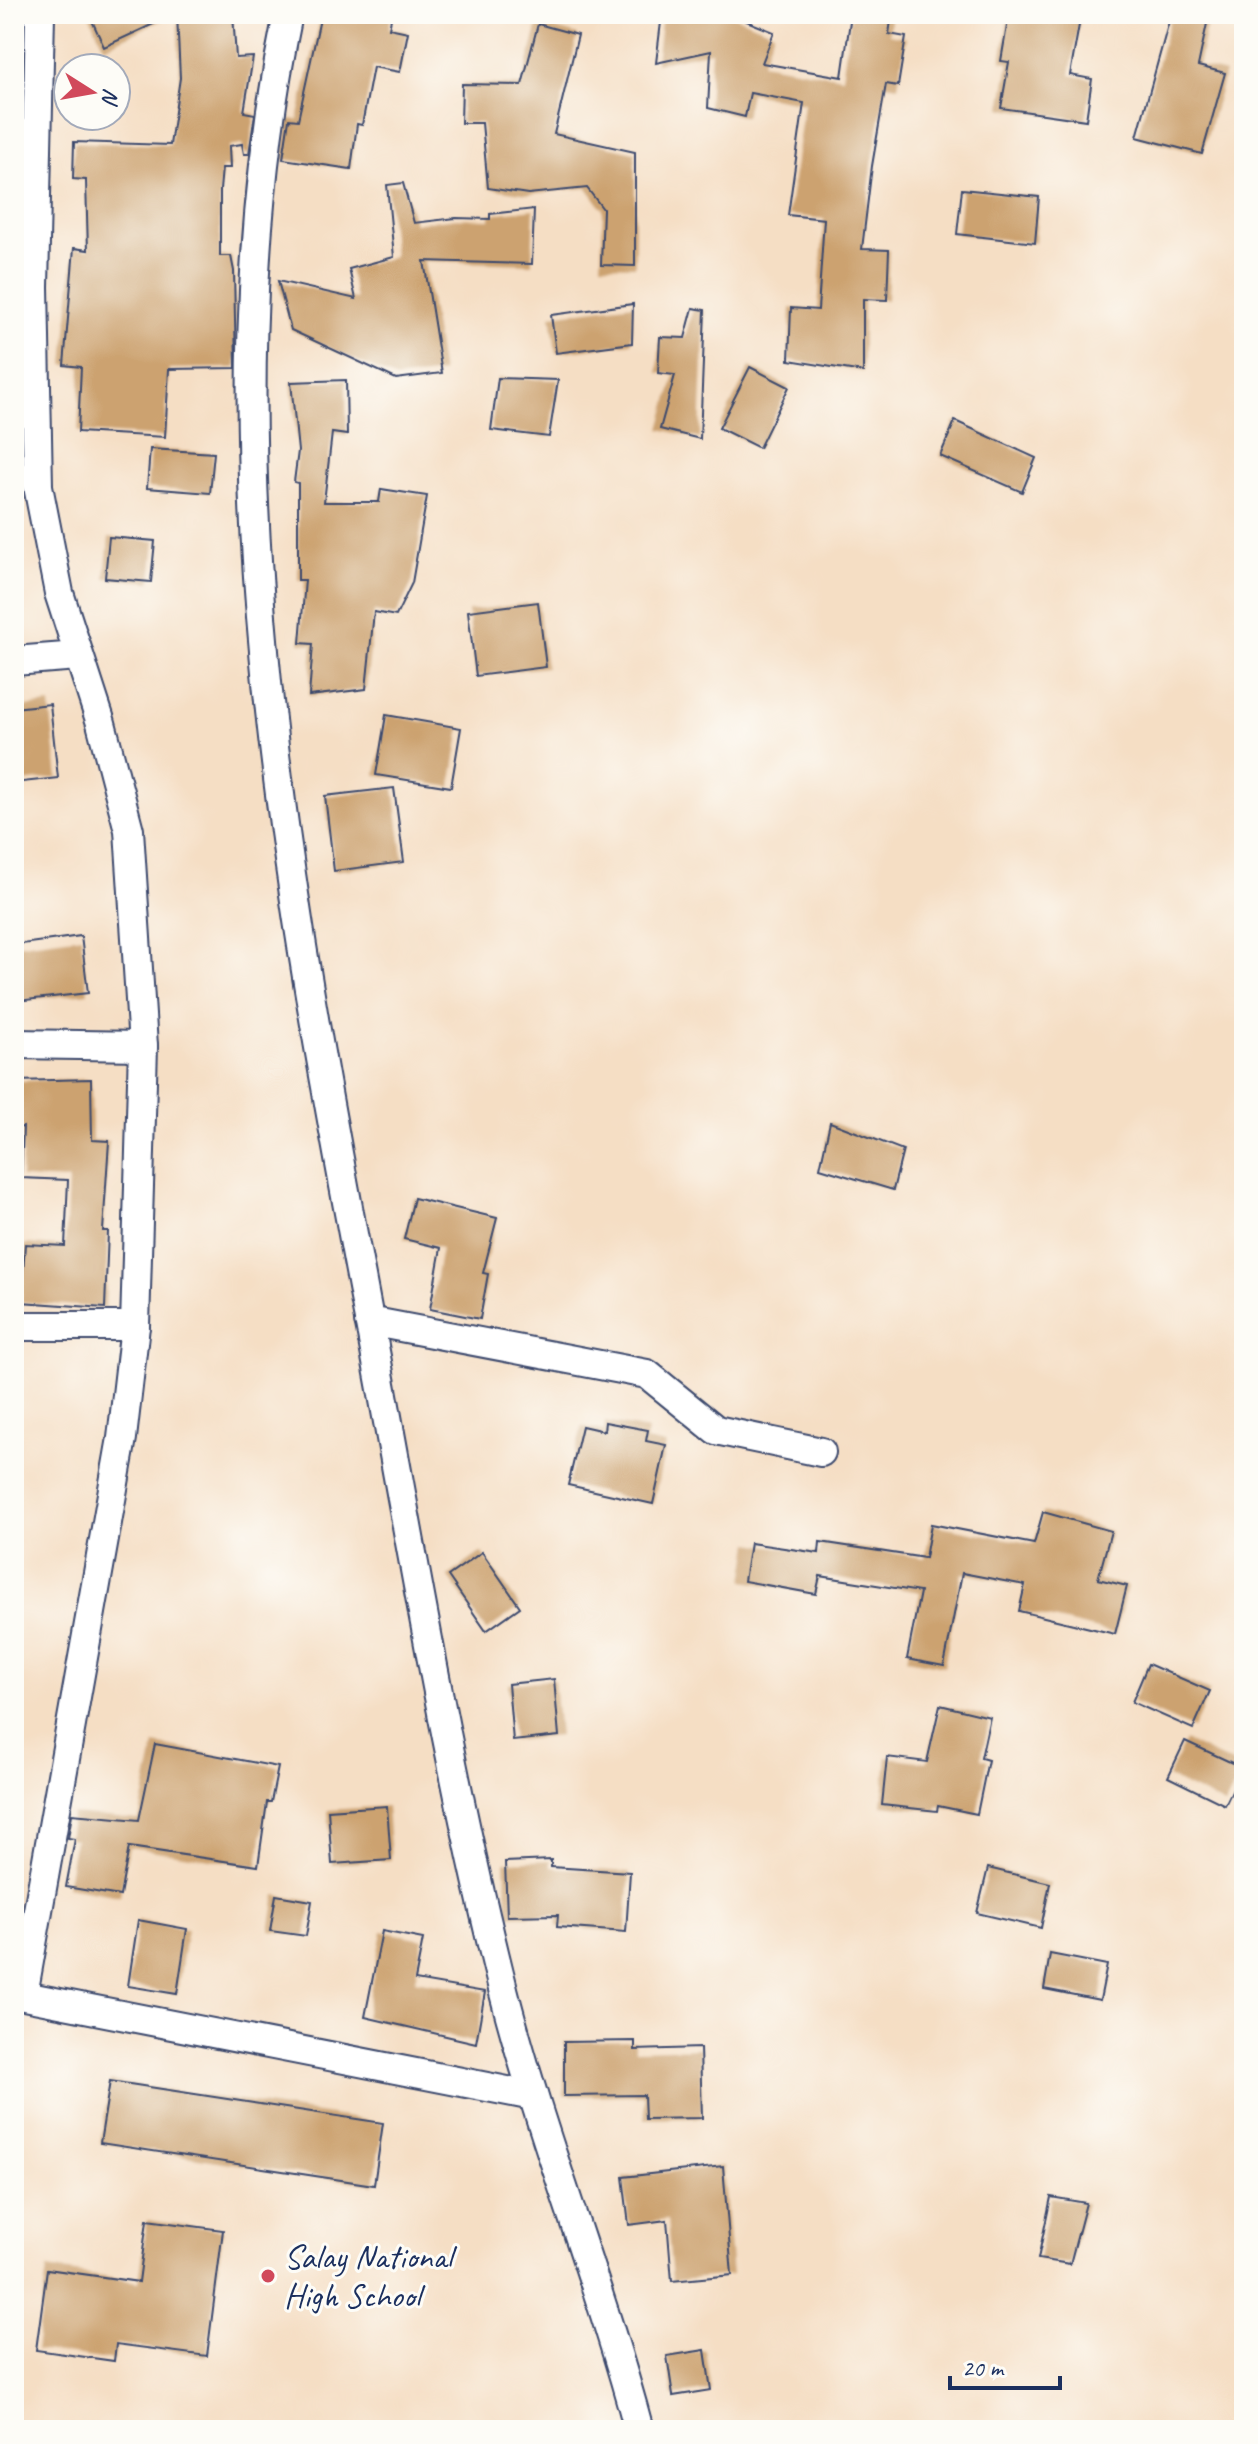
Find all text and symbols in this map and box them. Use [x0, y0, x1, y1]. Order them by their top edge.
north arrow [52, 52, 132, 132]
text: N [95, 86, 126, 108]
place label: Salay National High School [284, 2235, 458, 2317]
marker: Salay National High School [259, 2267, 277, 2285]
scale bar [950, 2340, 1060, 2390]
text: 20 m [962, 2353, 1005, 2383]

